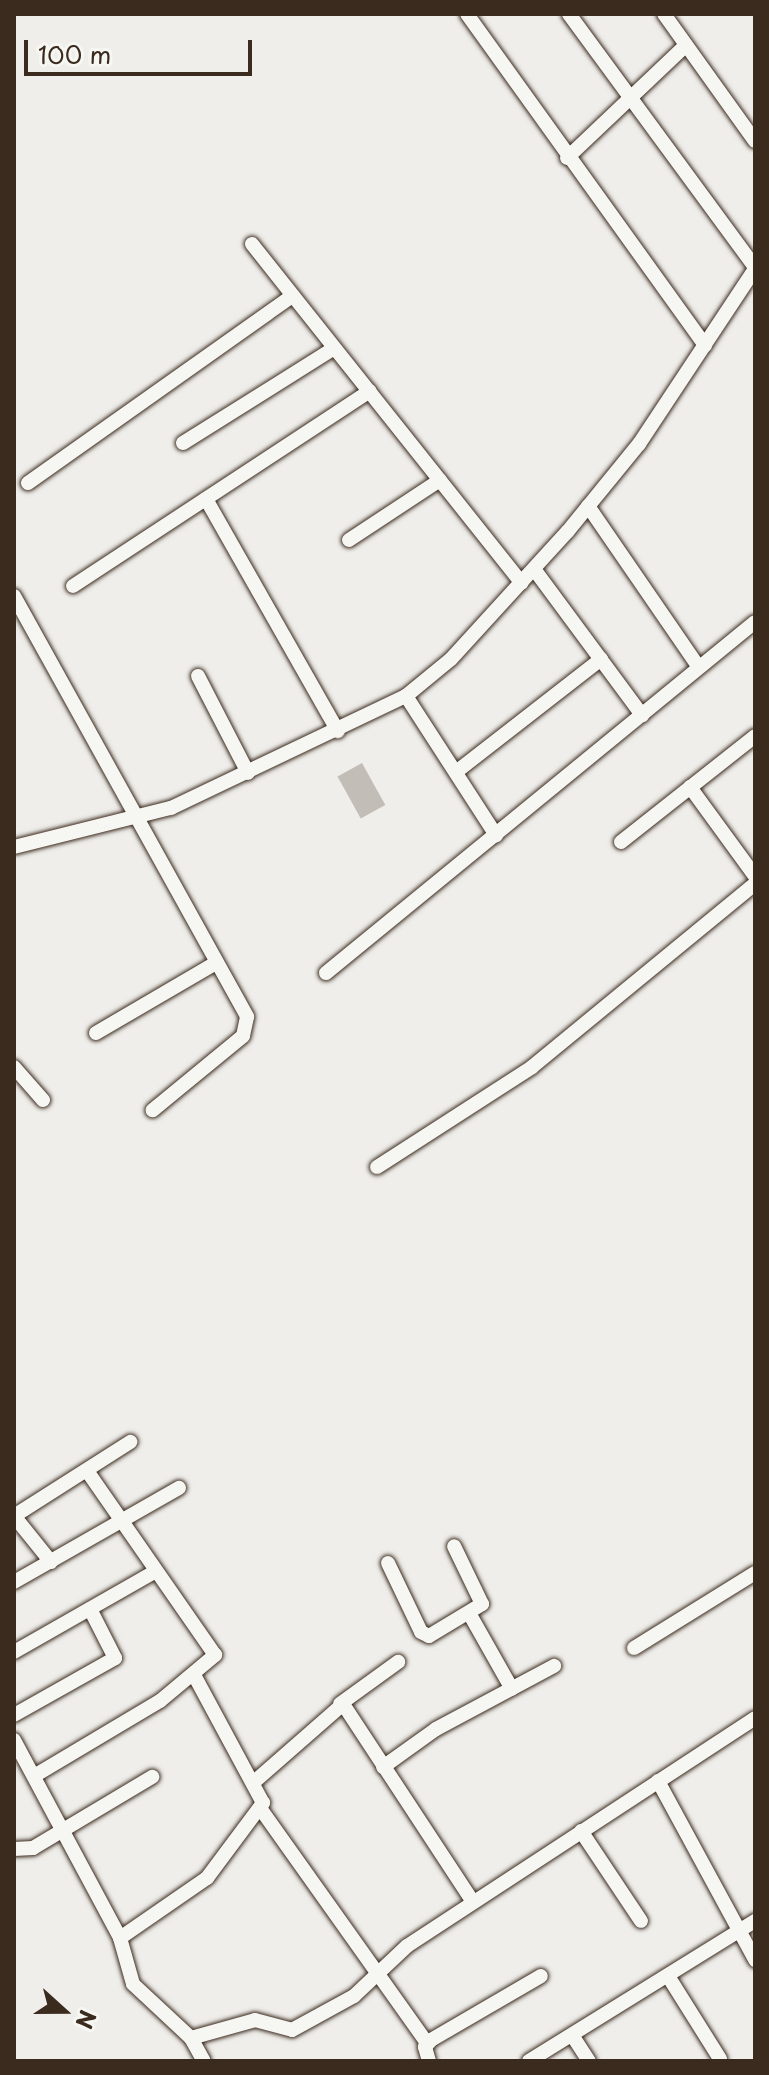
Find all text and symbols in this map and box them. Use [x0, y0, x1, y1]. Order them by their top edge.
scale bar [28, 24, 256, 74]
text: 100 m [38, 36, 111, 72]
north arrow [24, 1971, 104, 2051]
text: N [68, 2006, 105, 2034]

